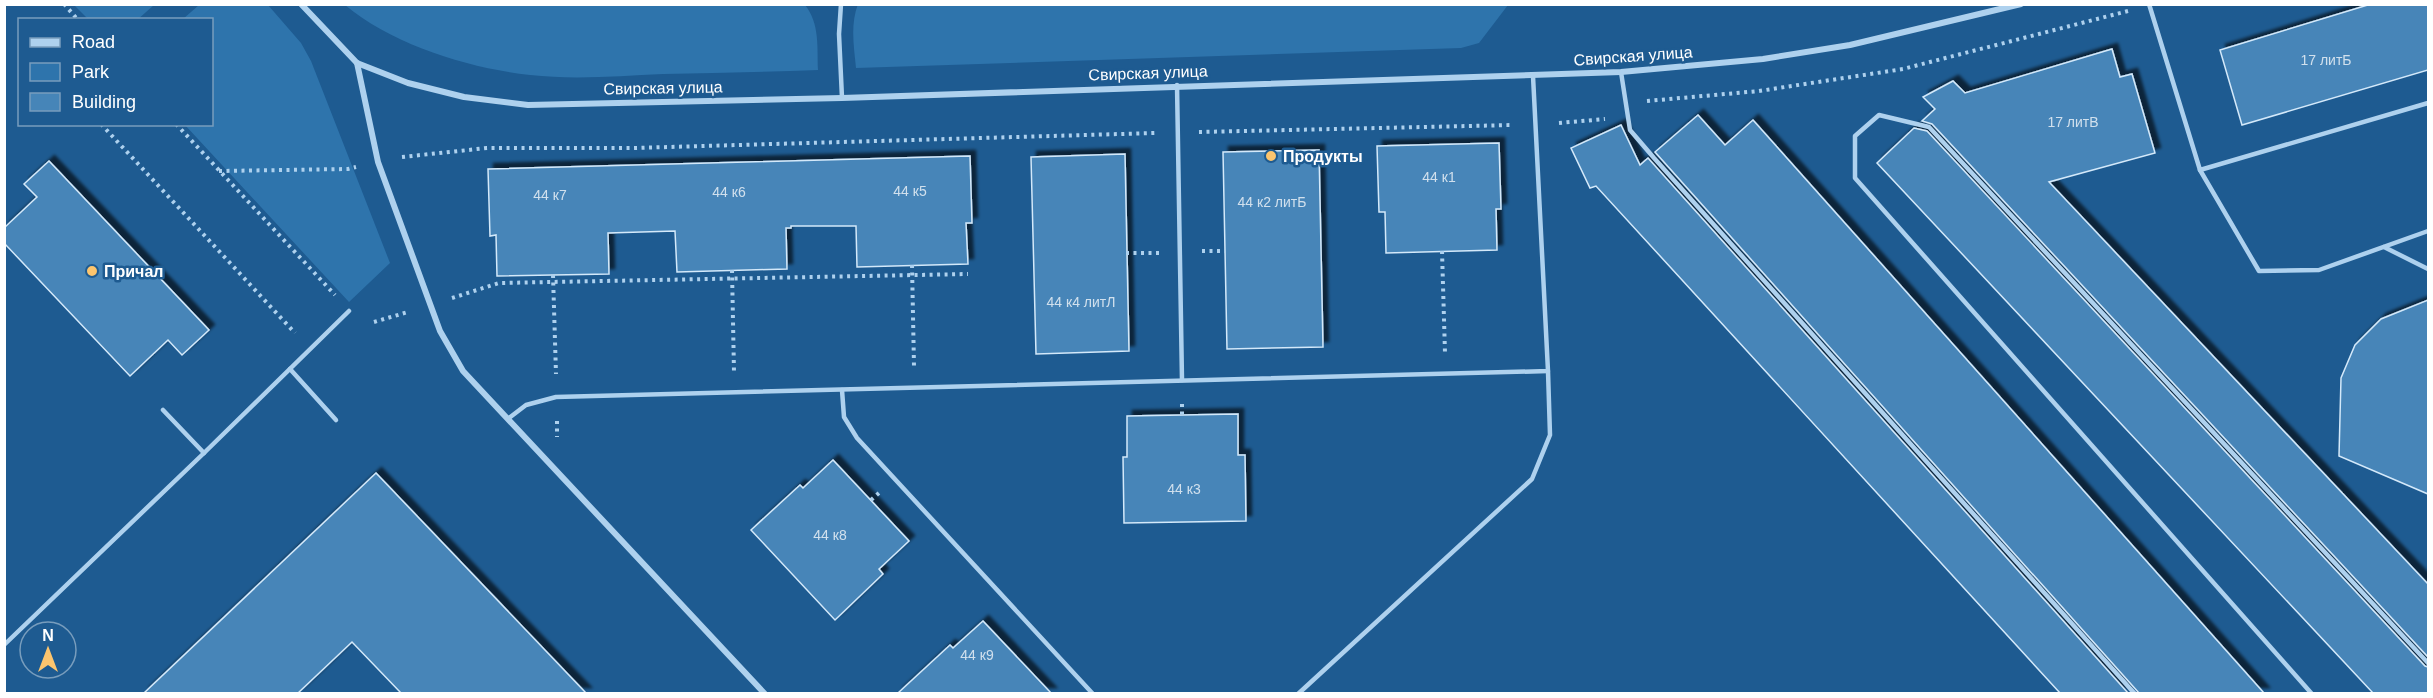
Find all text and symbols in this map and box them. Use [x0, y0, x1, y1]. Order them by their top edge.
legend [18, 18, 213, 126]
text: Road [72, 32, 115, 52]
street label: Свирская улица [1573, 43, 1693, 69]
house number: 17 литБ [2300, 52, 2352, 68]
text: Park [72, 62, 110, 82]
street label: Свирская улица [1088, 62, 1208, 84]
street label: Свирская улица [603, 78, 723, 98]
text: Building [72, 92, 136, 112]
house number: 17 литВ [2047, 114, 2099, 130]
place label: Продукты [1283, 148, 1363, 165]
marker: Продукты [1264, 149, 1278, 163]
house number: 44 к1 [1422, 169, 1456, 185]
house number: 44 к5 [893, 183, 927, 199]
house number: 44 к6 [712, 184, 746, 200]
house number: 44 к7 [533, 187, 567, 203]
house number: 44 к2 литБ [1238, 194, 1306, 210]
place label: Причал [104, 263, 163, 280]
marker: Причал [85, 264, 99, 278]
house number: 44 к4 литЛ [1047, 294, 1115, 310]
house number: 44 к3 [1167, 481, 1201, 497]
house number: 44 к8 [813, 527, 847, 543]
north arrow [18, 620, 78, 680]
text: N [42, 627, 54, 644]
house number: 44 к9 [960, 647, 994, 663]

